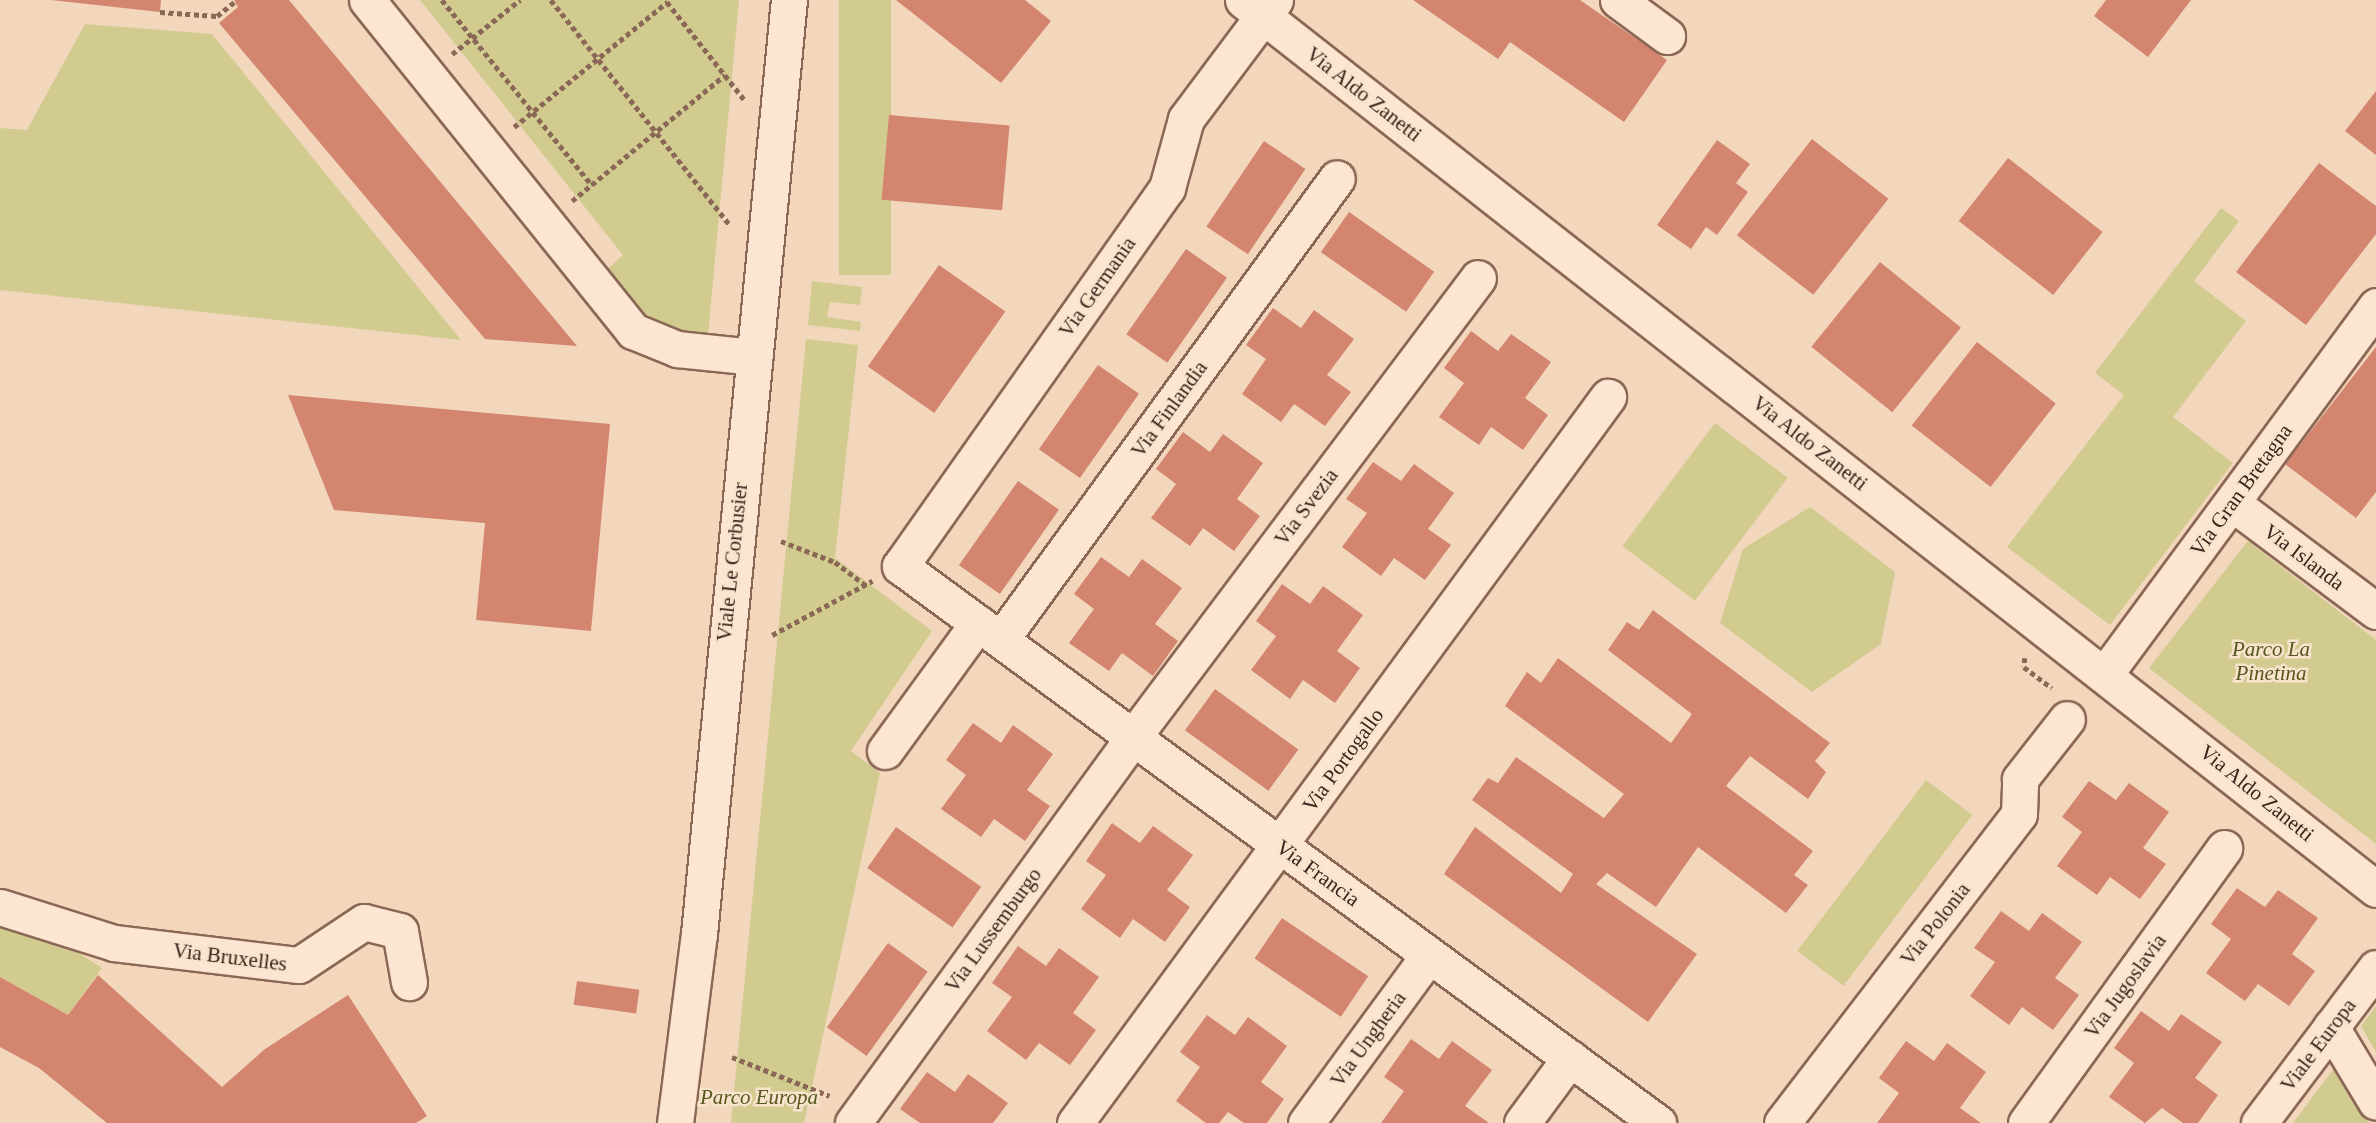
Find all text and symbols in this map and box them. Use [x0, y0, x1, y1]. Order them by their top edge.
street label: Via Aldo Zanetti [1301, 41, 1427, 147]
street label: Via Germania [1053, 232, 1141, 342]
street label: Via Finlandia [1125, 356, 1213, 462]
street label: Via Aldo Zanetti [1747, 390, 1873, 496]
street label: Via Gran Bretagna [2185, 419, 2297, 561]
street label: Via Svezia [1269, 463, 1343, 551]
street label: Viale Le Corbusier [711, 481, 753, 643]
street label: Via Islanda [2259, 518, 2349, 596]
park label: Parco La Pinetina [2232, 636, 2310, 686]
street label: Via Portogallo [1297, 703, 1389, 817]
street label: Via Aldo Zanetti [2194, 739, 2320, 847]
street label: Via Francia [1271, 834, 1365, 912]
street label: Via Lussemburgo [939, 863, 1047, 997]
street label: Via Polonia [1895, 877, 1975, 971]
street label: Via Jugoslavia [2079, 929, 2171, 1043]
street label: Via Bruxelles [171, 937, 289, 977]
street label: Via Ungheria [1325, 986, 1411, 1092]
street label: Viale Europa [2275, 993, 2361, 1097]
park label: Parco Europa [700, 1084, 818, 1110]

